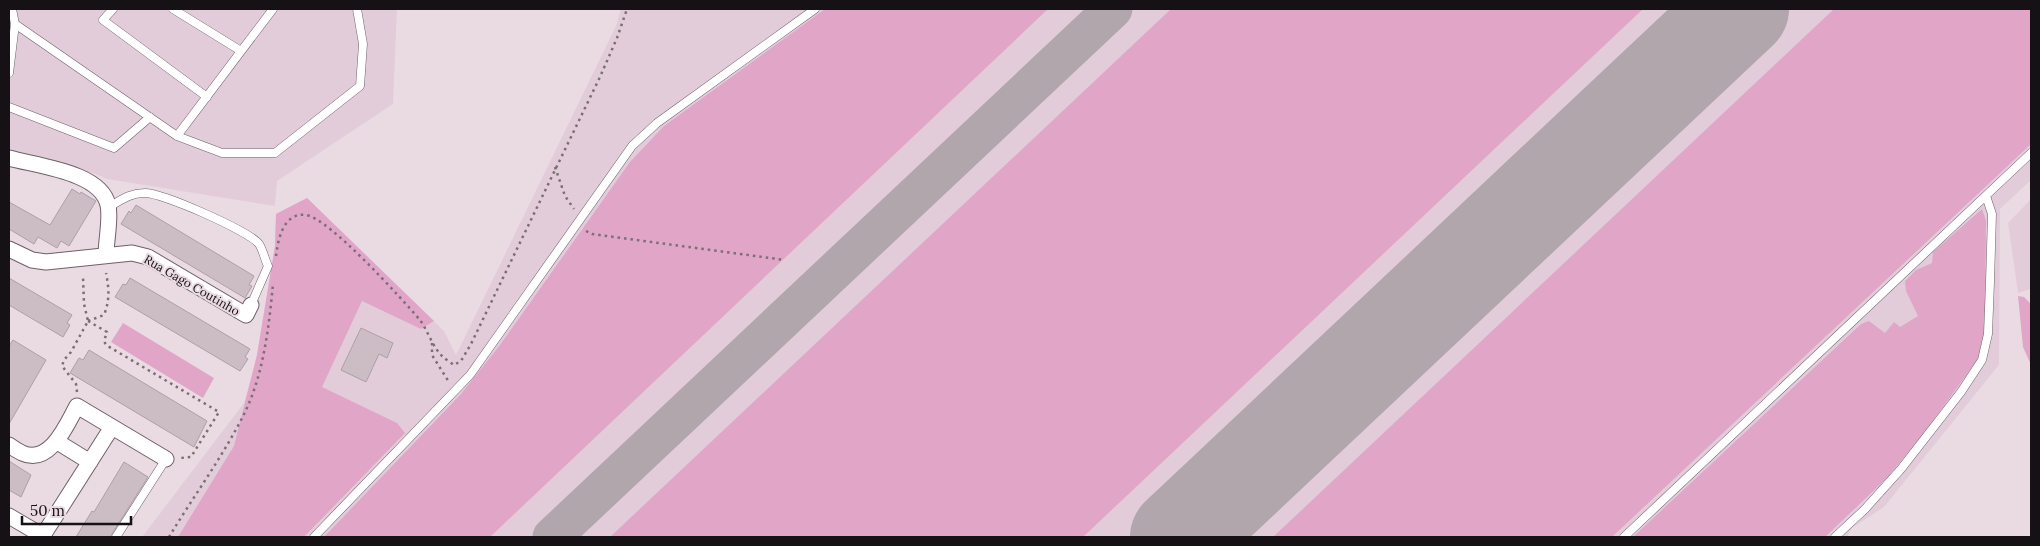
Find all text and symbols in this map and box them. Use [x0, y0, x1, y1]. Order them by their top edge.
street label: Rua Gago Coutinho [141, 251, 243, 319]
scale bar [22, 494, 131, 526]
text: 50 m [30, 501, 65, 520]

